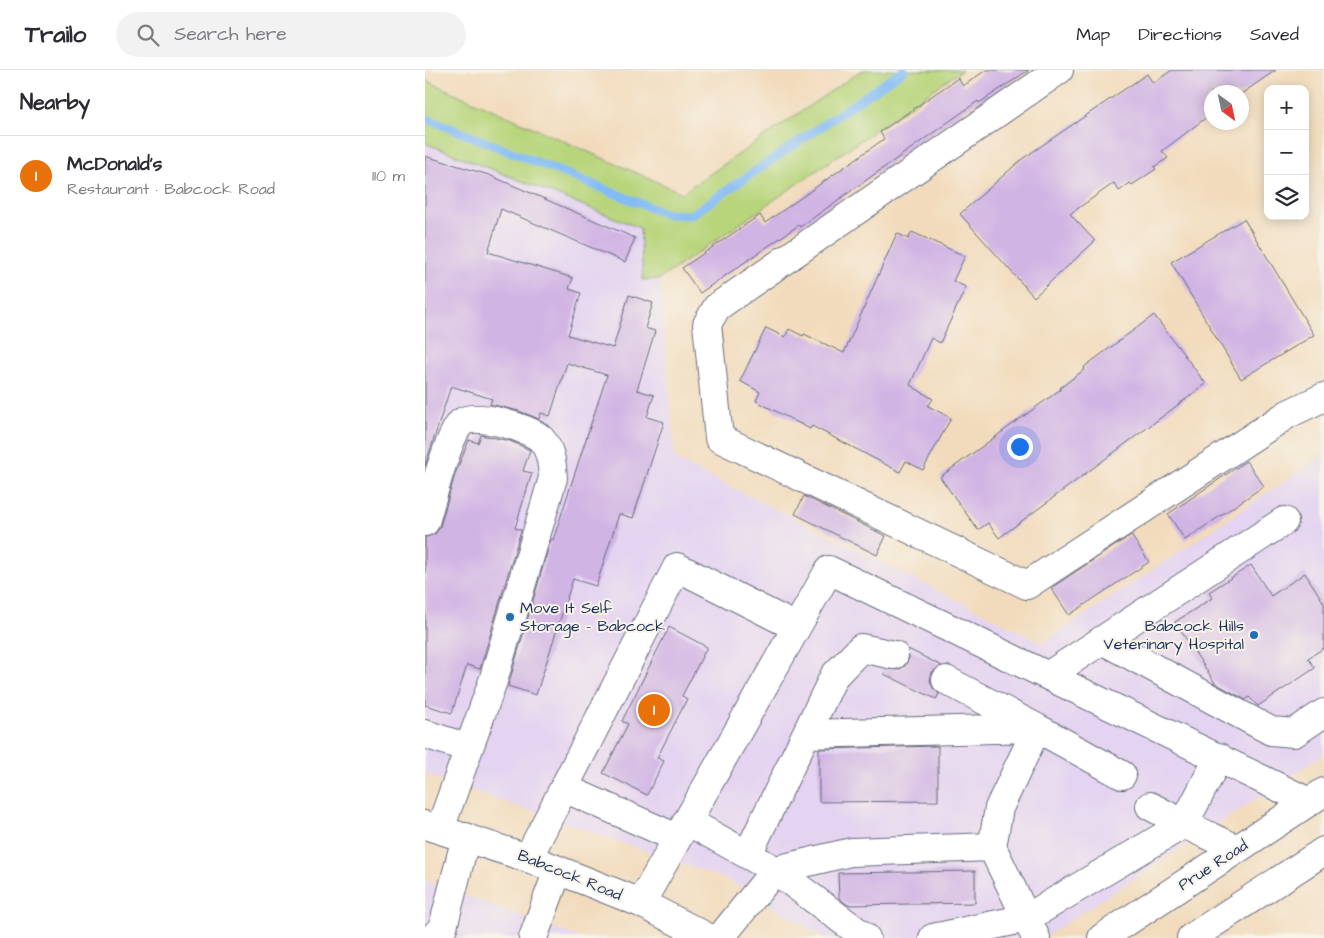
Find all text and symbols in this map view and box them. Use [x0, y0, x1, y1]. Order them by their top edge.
search box [116, 12, 466, 57]
text: Trailo [25, 18, 86, 52]
icon: search [134, 21, 162, 49]
text: Search here [174, 21, 286, 48]
text: Map [1076, 22, 1110, 47]
text: Directions [1138, 22, 1222, 47]
text: Saved [1250, 22, 1299, 47]
north arrow [1204, 85, 1249, 130]
map controls [1264, 85, 1309, 220]
button: + [1264, 85, 1309, 130]
text: Nearby [20, 88, 90, 117]
button: − [1264, 130, 1309, 175]
text: McDonald's [67, 151, 162, 178]
text: 1 [35, 165, 37, 187]
text: 110 m [372, 165, 405, 187]
button: layers [1264, 175, 1309, 220]
text: Restaurant · Babcock Road [67, 178, 275, 200]
your location [1007, 434, 1033, 460]
place label: Move It Self Storage - Babcock [520, 597, 665, 638]
marker: Move It Self Storage - Babcock [504, 611, 516, 623]
place label: Babcock Hills Veterinary Hospital [1104, 615, 1244, 656]
marker: Babcock Hills Veterinary Hospital [1248, 629, 1260, 641]
pin: 1 [638, 691, 670, 729]
street label: Prue Road [1174, 834, 1252, 896]
street label: Babcock Road [515, 844, 625, 906]

